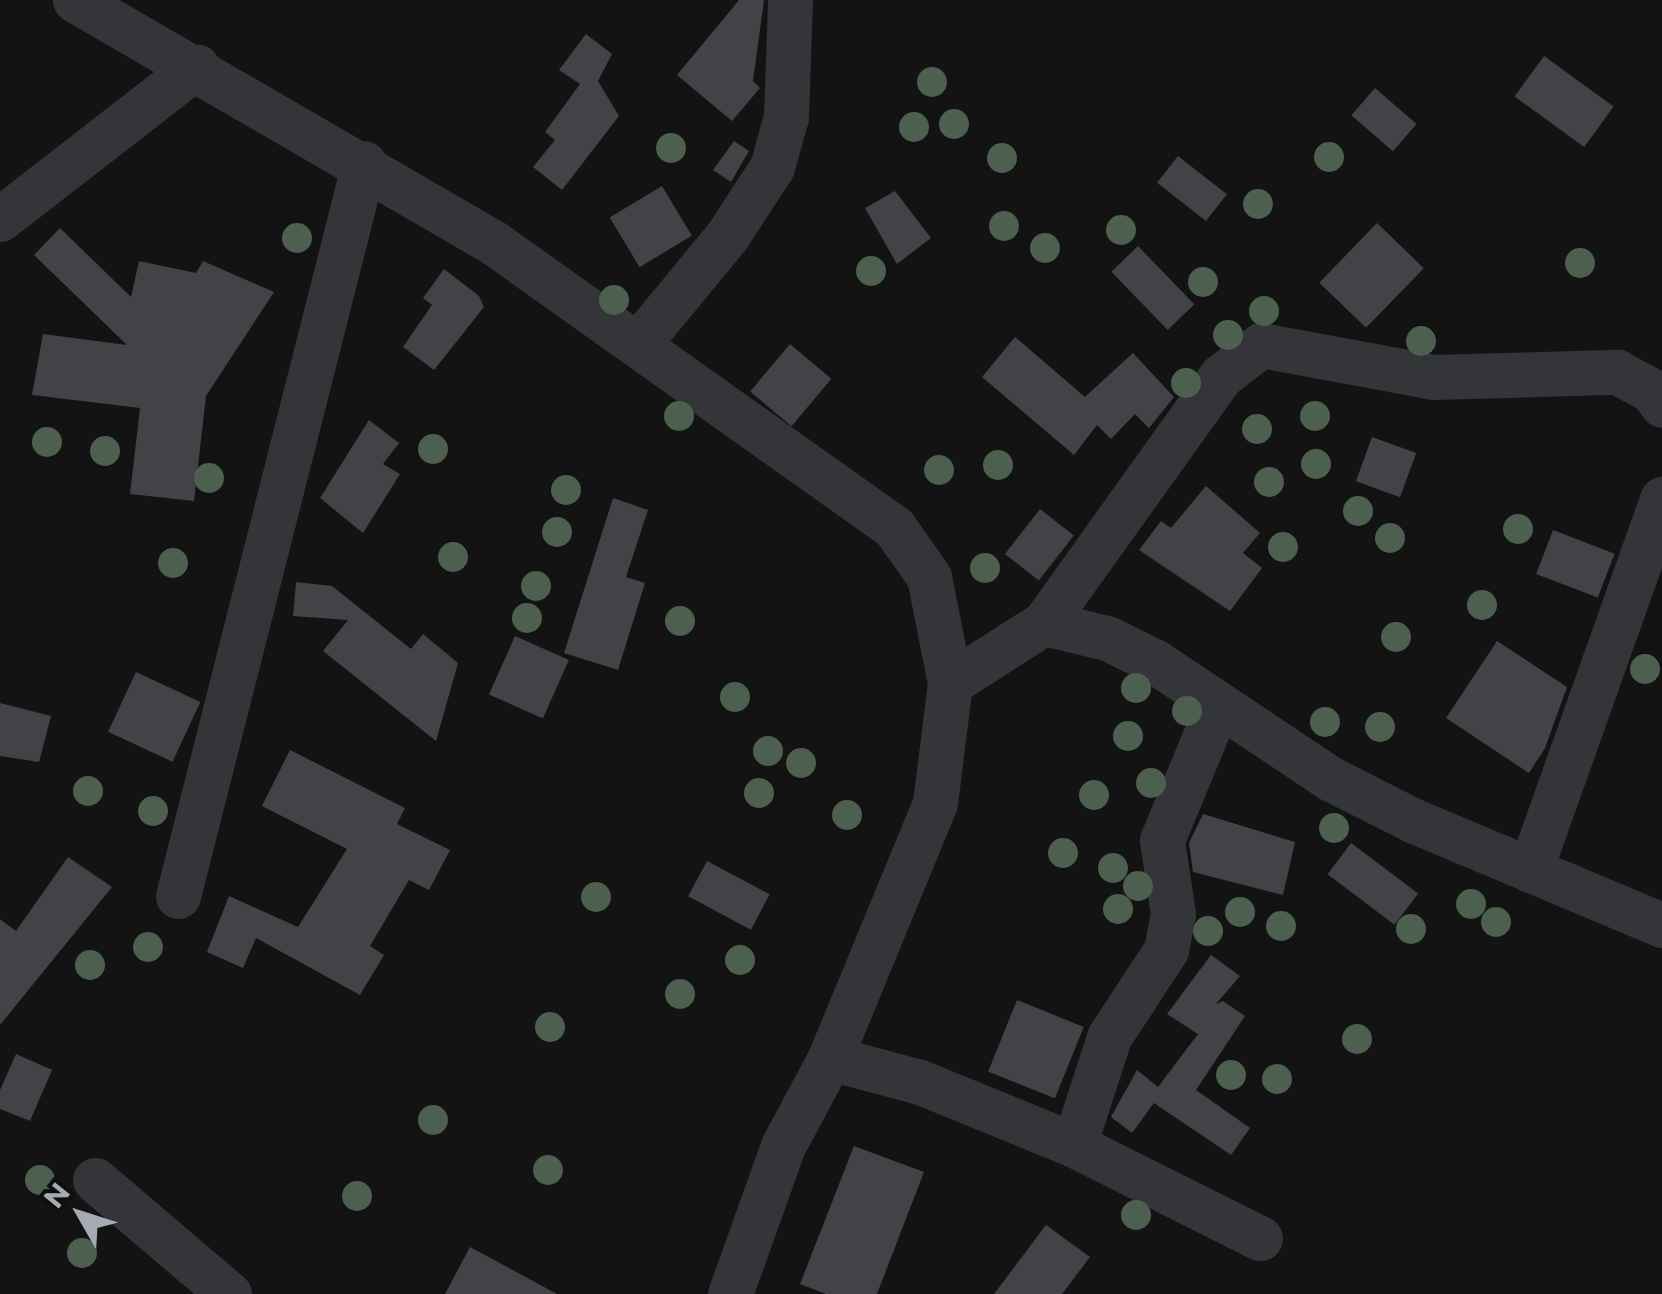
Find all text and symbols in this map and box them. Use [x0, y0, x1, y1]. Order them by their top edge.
north arrow [30, 1164, 130, 1264]
text: N [36, 1176, 77, 1215]

